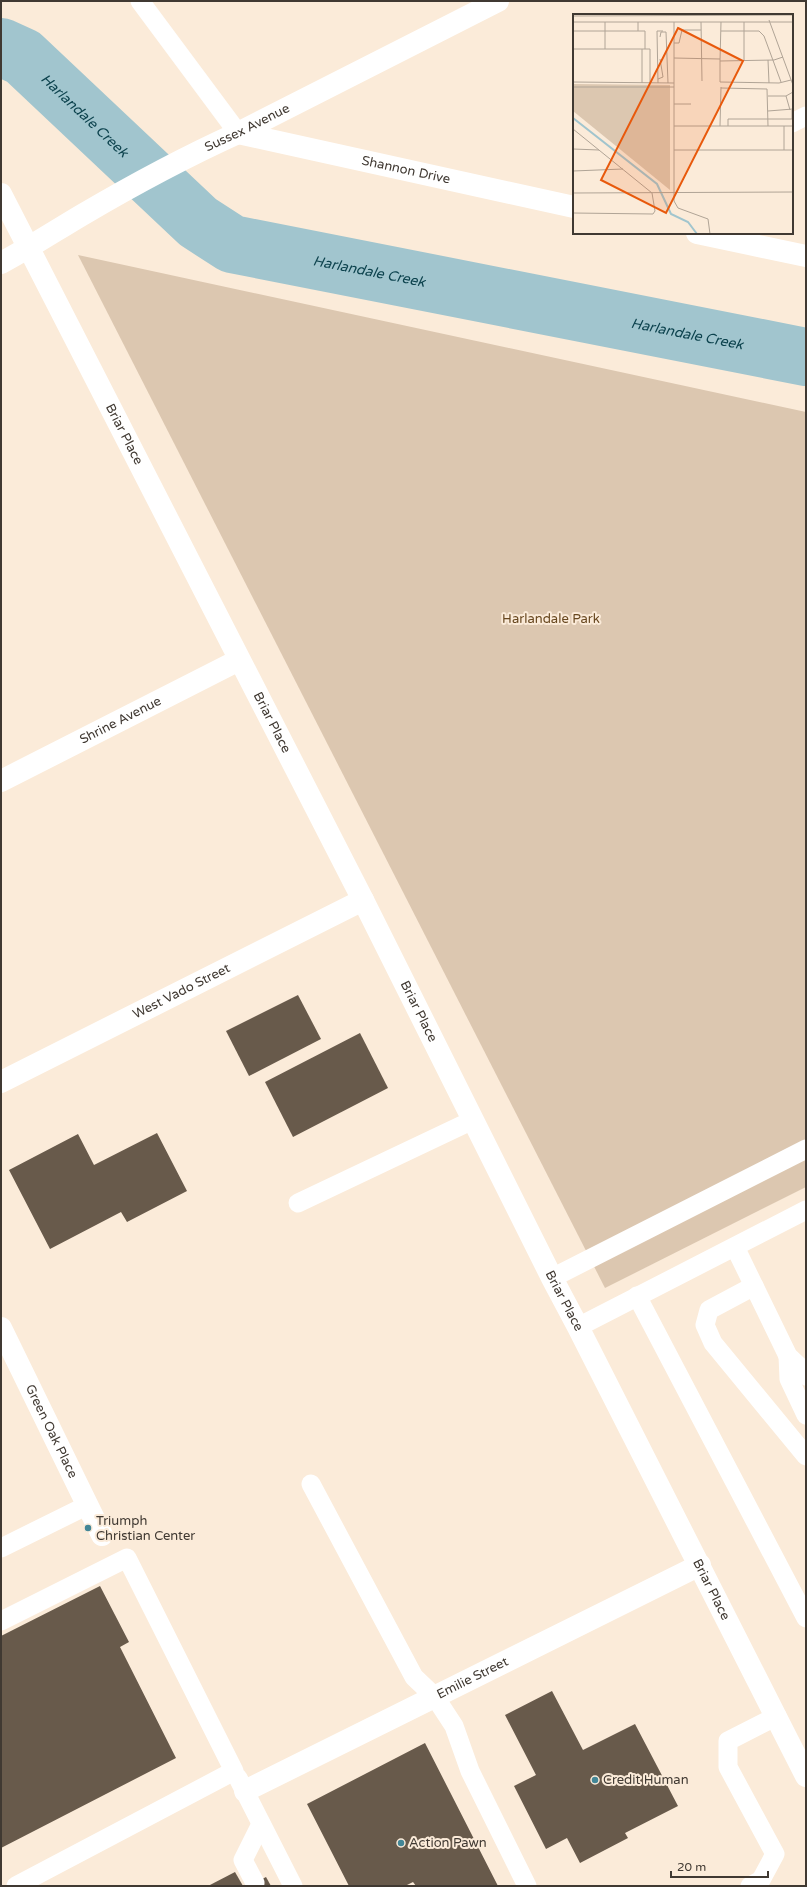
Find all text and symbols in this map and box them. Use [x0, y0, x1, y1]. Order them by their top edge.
inset map [573, 14, 793, 234]
water label: Harlandale Creek [37, 70, 133, 161]
street label: Sussex Avenue [202, 100, 292, 155]
street label: Shannon Drive [360, 152, 452, 188]
water label: Harlandale Creek [312, 252, 428, 291]
water label: Harlandale Creek [630, 314, 746, 353]
street label: Briar Place [102, 401, 146, 467]
park label: Harlandale Park [502, 611, 600, 627]
street label: Briar Place [250, 689, 294, 756]
street label: Shrine Avenue [77, 693, 164, 748]
street label: West Vado Street [130, 960, 233, 1022]
street label: Briar Place [397, 978, 441, 1045]
street label: Briar Place [542, 1268, 587, 1334]
street label: Green Oak Place [22, 1382, 81, 1481]
place label: Triumph Christian Center [96, 1513, 195, 1544]
marker: Triumph Christian Center [83, 1523, 93, 1533]
street label: Briar Place [689, 1556, 733, 1623]
street label: Emilie Street [434, 1654, 511, 1702]
place label: Credit Human [603, 1772, 689, 1788]
marker: Credit Human [590, 1775, 600, 1785]
place label: Action Pawn [409, 1835, 487, 1851]
marker: Action Pawn [396, 1838, 406, 1848]
scale bar [671, 1853, 768, 1879]
text: 20 m [677, 1860, 706, 1874]

